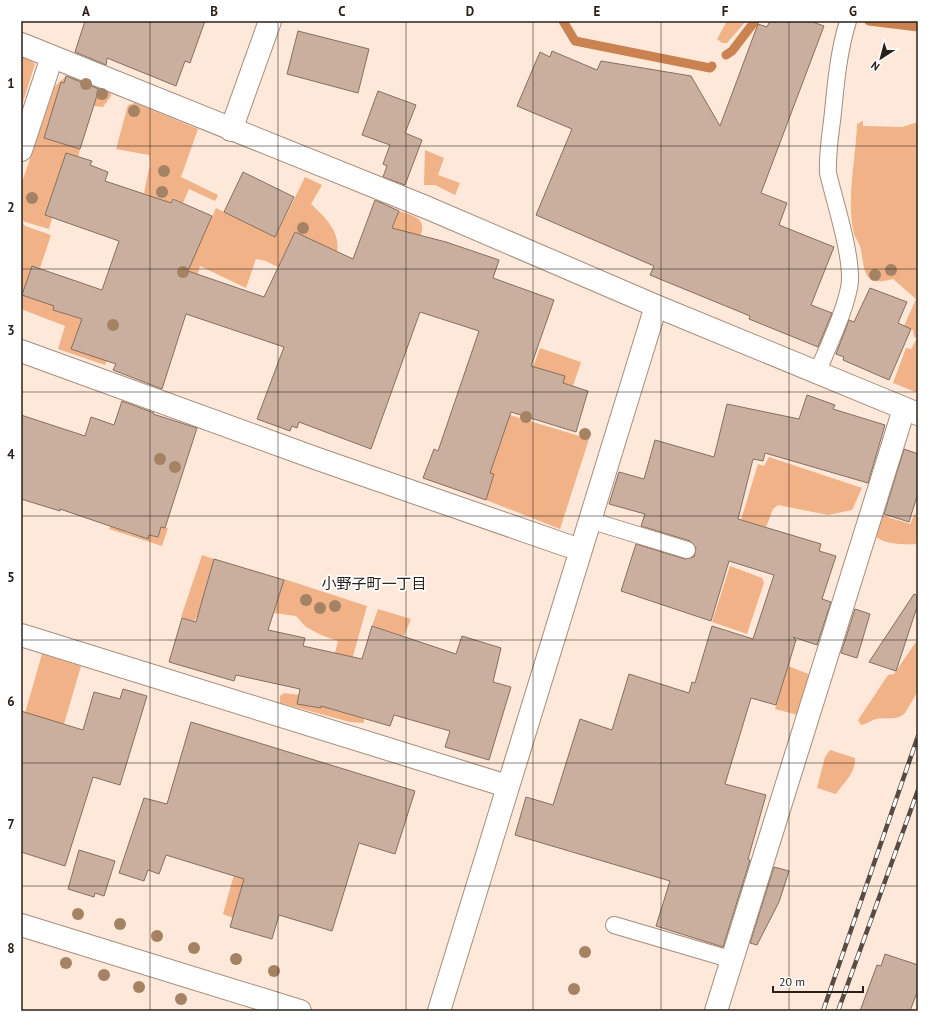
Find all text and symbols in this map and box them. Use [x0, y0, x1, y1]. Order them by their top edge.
text: A [82, 3, 90, 20]
text: B [210, 3, 218, 20]
text: C [338, 3, 346, 20]
text: D [466, 3, 474, 20]
text: E [594, 3, 601, 20]
text: F [722, 3, 729, 20]
text: G [849, 3, 857, 20]
north arrow [861, 38, 901, 78]
text: N [868, 58, 882, 74]
text: 1 [7, 75, 15, 92]
text: 2 [7, 199, 15, 216]
text: 3 [7, 322, 15, 339]
text: 4 [7, 446, 15, 463]
text: 5 [7, 569, 15, 586]
district label: 小野子町一丁目 [321, 574, 427, 593]
text: 6 [7, 693, 15, 710]
text: 7 [7, 816, 15, 833]
text: 8 [7, 940, 15, 957]
scale bar [773, 968, 863, 994]
text: 20 m [779, 974, 805, 989]

